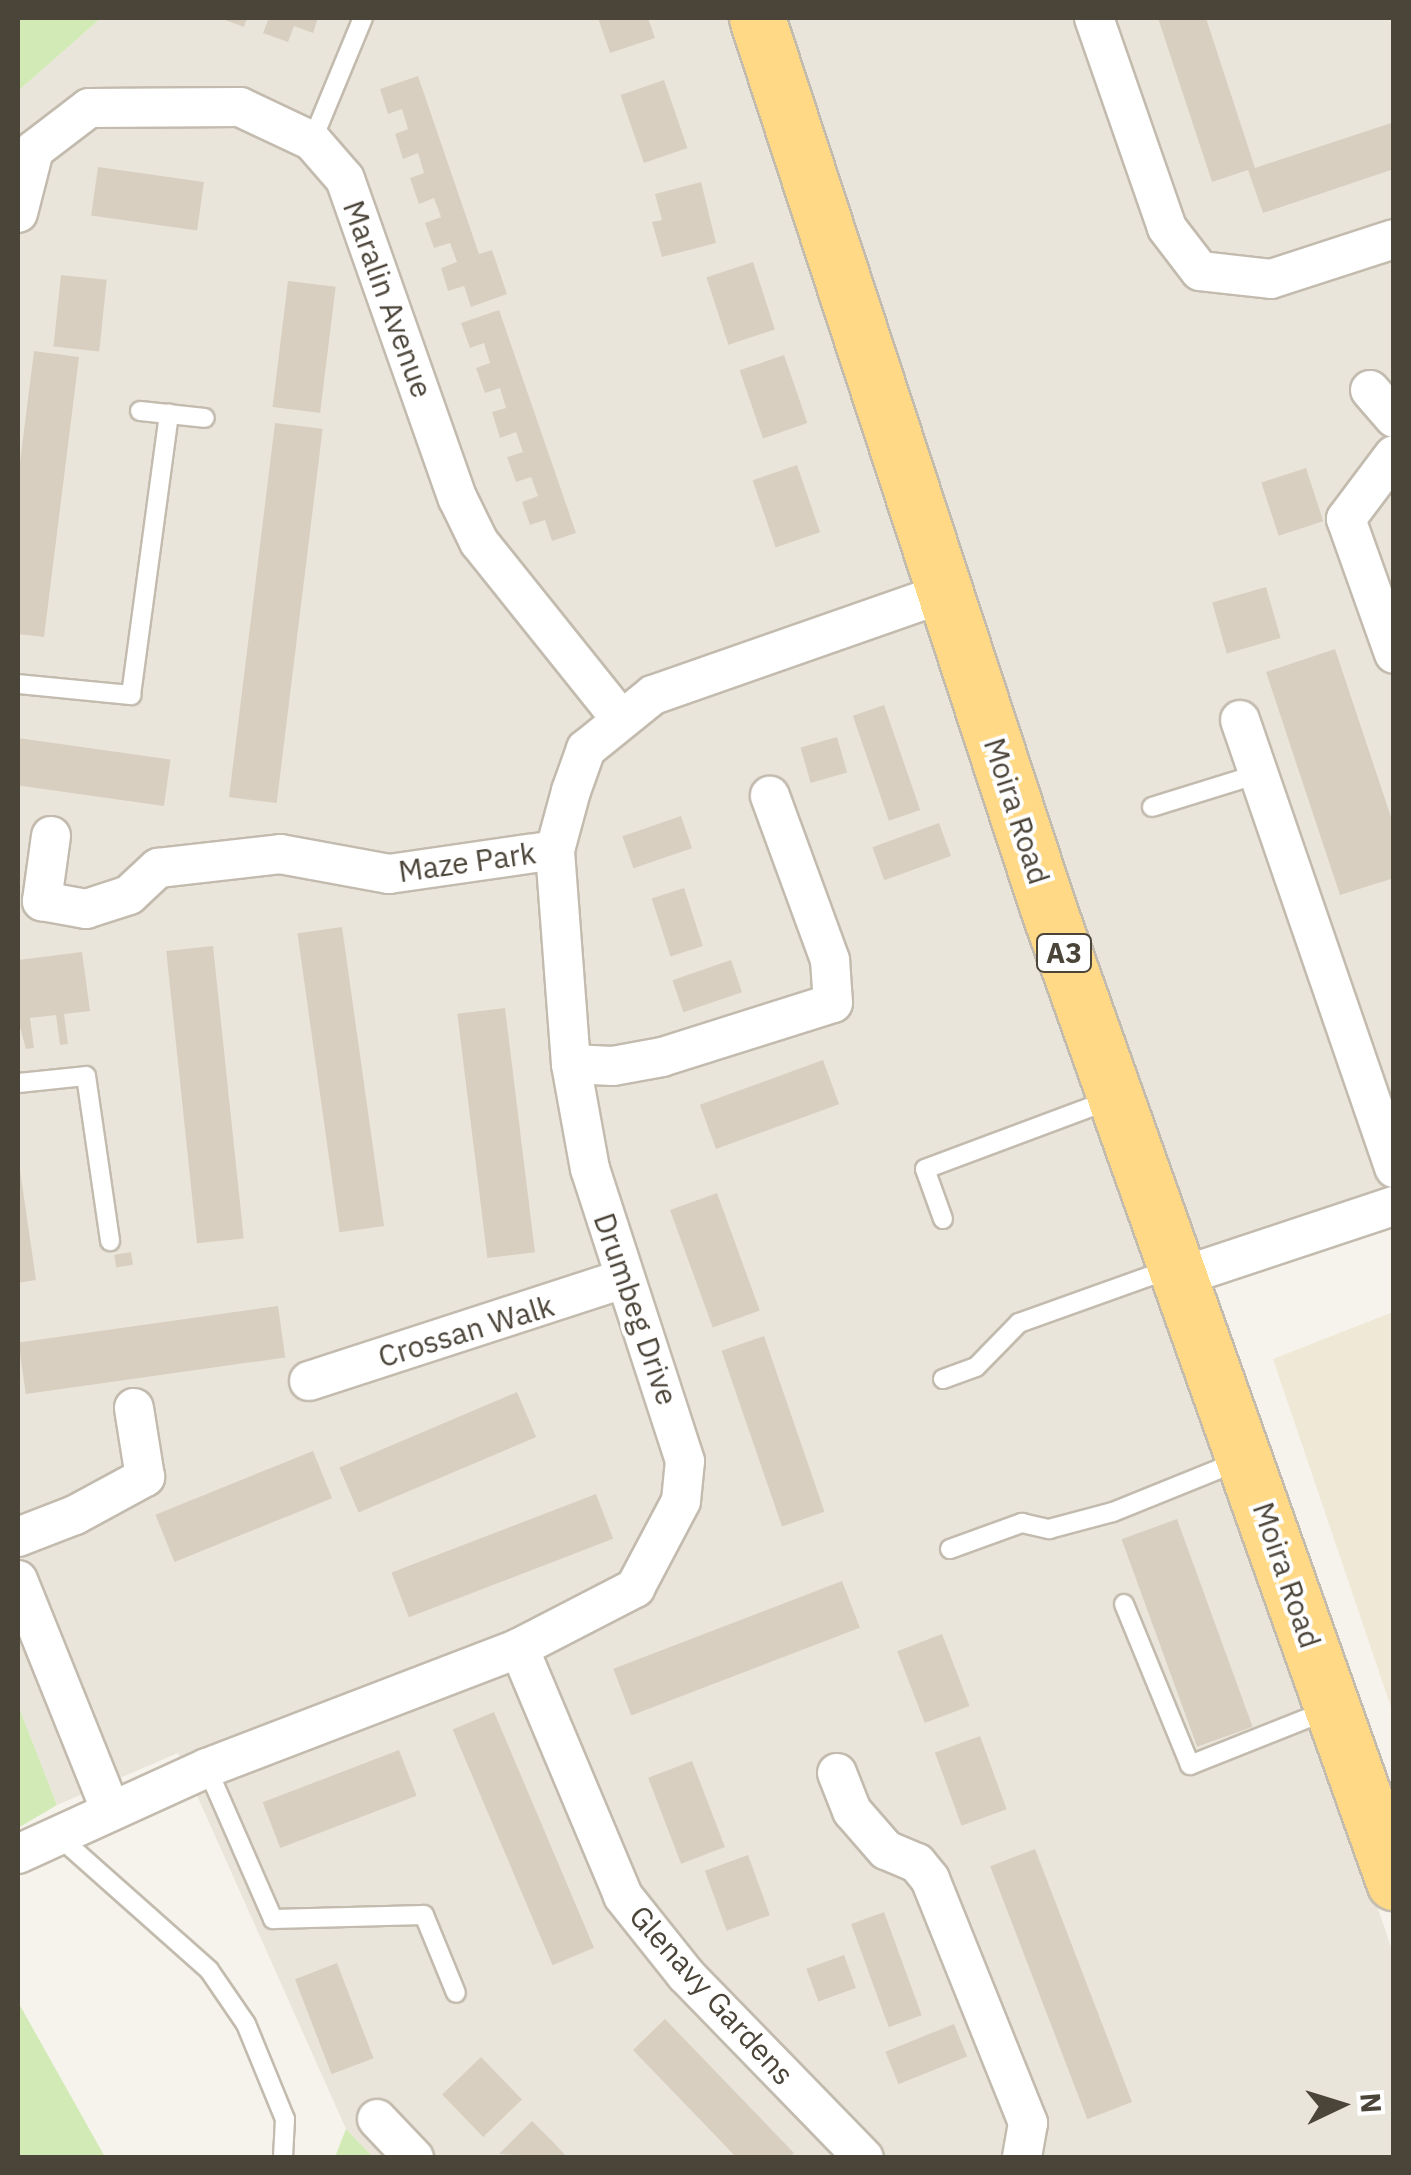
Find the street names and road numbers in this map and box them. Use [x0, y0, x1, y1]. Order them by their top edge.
street label: Maralin Avenue [336, 195, 440, 403]
street label: Moira Road [976, 733, 1058, 889]
street label: Maze Park [396, 835, 538, 889]
road number: A3 [1034, 930, 1094, 976]
street label: Drumbeg Drive [586, 1208, 686, 1410]
street label: Crossan Walk [374, 1287, 558, 1375]
street label: Moira Road [1245, 1497, 1329, 1653]
street label: Glenavy Gardens [622, 1898, 802, 2092]

